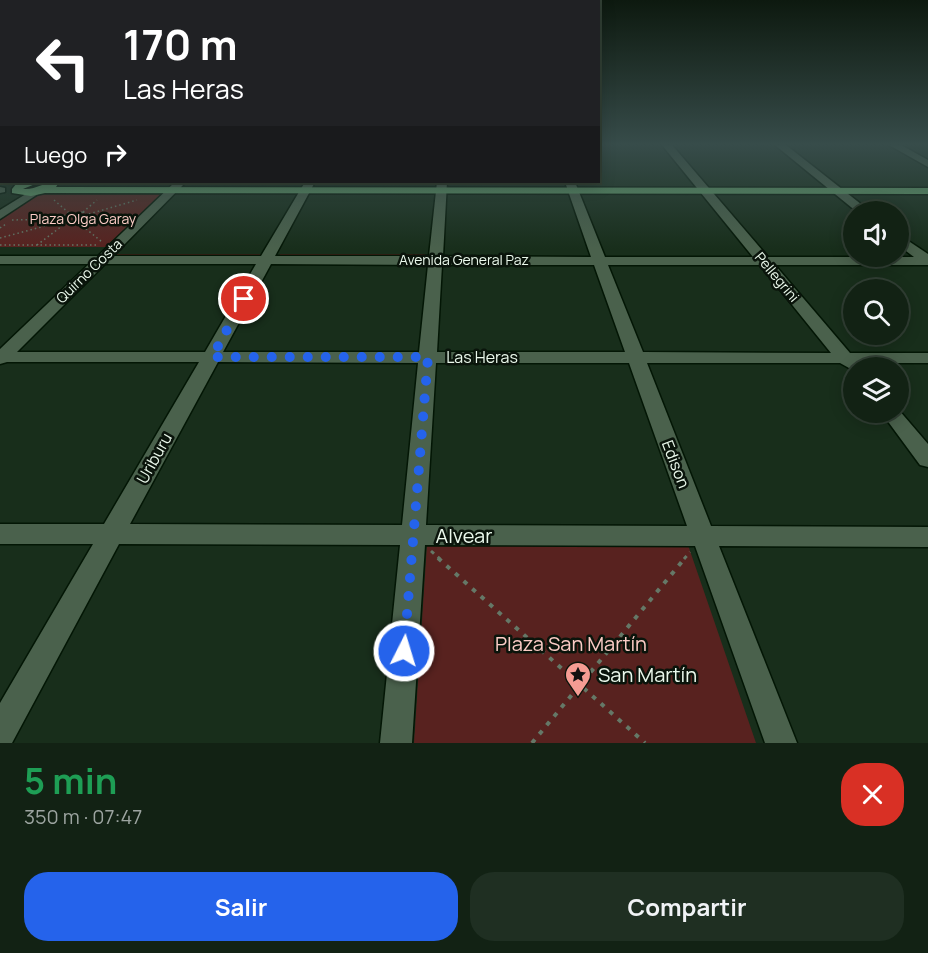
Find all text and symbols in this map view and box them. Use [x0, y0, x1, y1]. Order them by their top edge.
text: 170 m [123, 15, 238, 73]
icon: left [24, 24, 102, 102]
text: Las Heras [123, 70, 244, 107]
icon: right [99, 138, 132, 171]
text: Luego [24, 140, 87, 170]
map controls [843, 201, 909, 423]
button: sound [843, 201, 909, 267]
park label: Plaza Olga Garay [30, 209, 137, 228]
street label: Quirno Costa [51, 234, 126, 307]
street label: Pellegrini [751, 248, 804, 306]
street label: Avenida General Paz [399, 250, 529, 269]
pin [218, 273, 269, 324]
button: search [843, 279, 909, 345]
icon: arrive [227, 282, 260, 315]
street label: Las Heras [446, 346, 518, 368]
button: layers [843, 357, 909, 423]
street label: Uriburu [131, 429, 177, 487]
street label: Edison [657, 437, 695, 491]
street label: Alvear [436, 522, 492, 549]
position arrow [372, 619, 436, 683]
park label: Plaza San Martín [495, 630, 647, 657]
place icon: San Martín [563, 660, 593, 698]
place label: San Martín [598, 661, 697, 688]
text: 5 min [24, 756, 117, 805]
button: close [841, 763, 904, 826]
text: 350 m · 07:47 [24, 803, 142, 830]
button: Salir [24, 872, 458, 941]
button: Compartir [470, 872, 904, 941]

